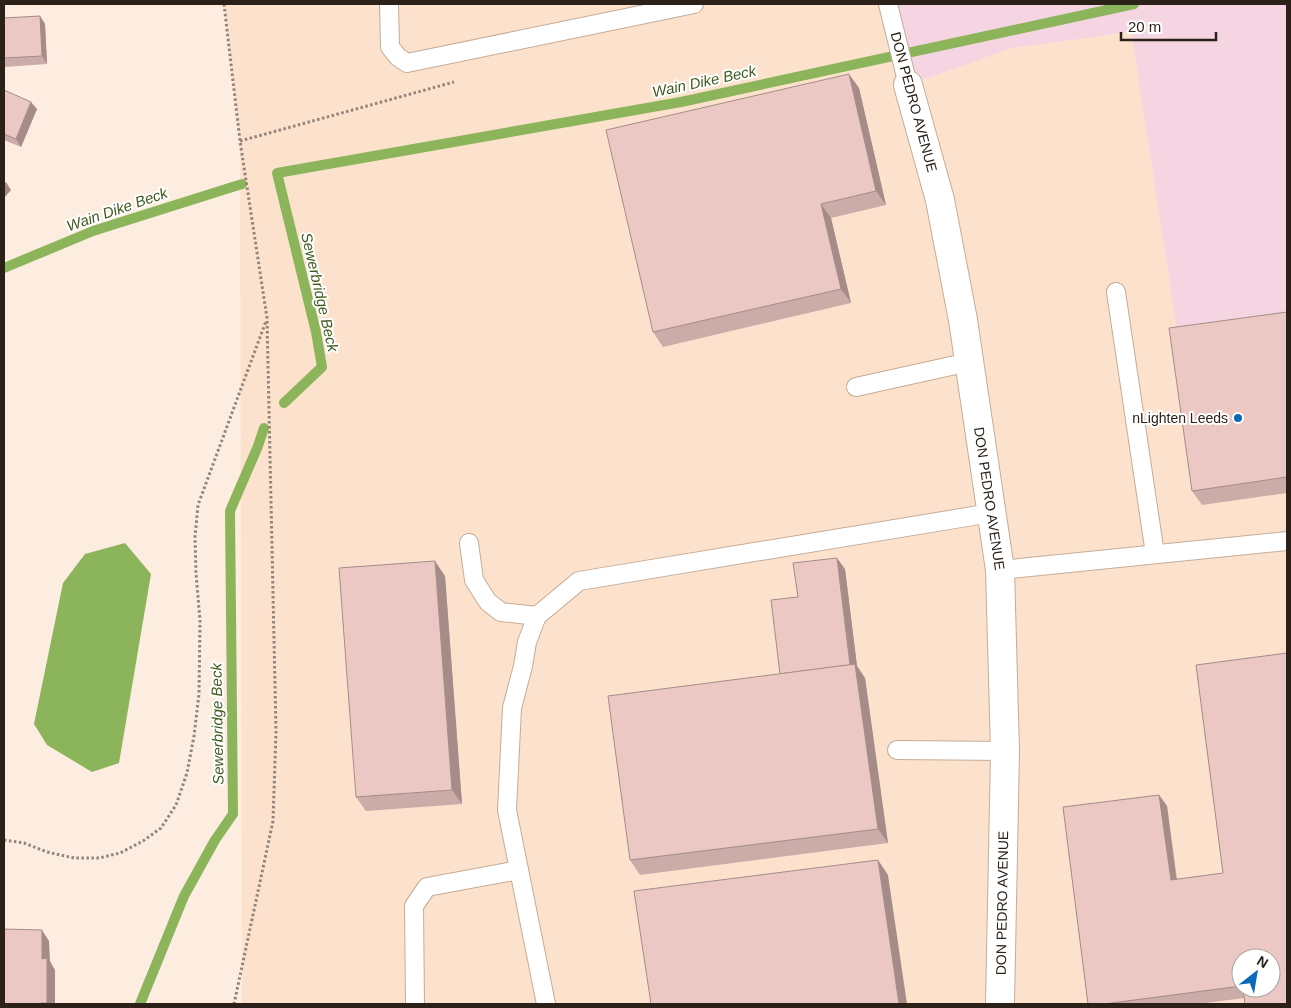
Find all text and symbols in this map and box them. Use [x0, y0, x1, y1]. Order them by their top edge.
scale bar [1121, 10, 1216, 42]
text: 20 m [1128, 18, 1161, 35]
street label: DON PEDRO AVENUE [888, 30, 940, 174]
water label: Wain Dike Beck [651, 61, 759, 100]
water label: Wain Dike Beck [64, 183, 171, 234]
water label: Sewerbridge Beck [298, 231, 342, 355]
place label: nLighten Leeds [1132, 410, 1228, 426]
marker: nLighten Leeds [1232, 412, 1244, 424]
street label: DON PEDRO AVENUE [971, 426, 1008, 571]
water label: Sewerbridge Beck [207, 661, 227, 785]
street label: DON PEDRO AVENUE [993, 831, 1011, 975]
north arrow [1231, 948, 1281, 998]
text: N [1254, 952, 1271, 971]

